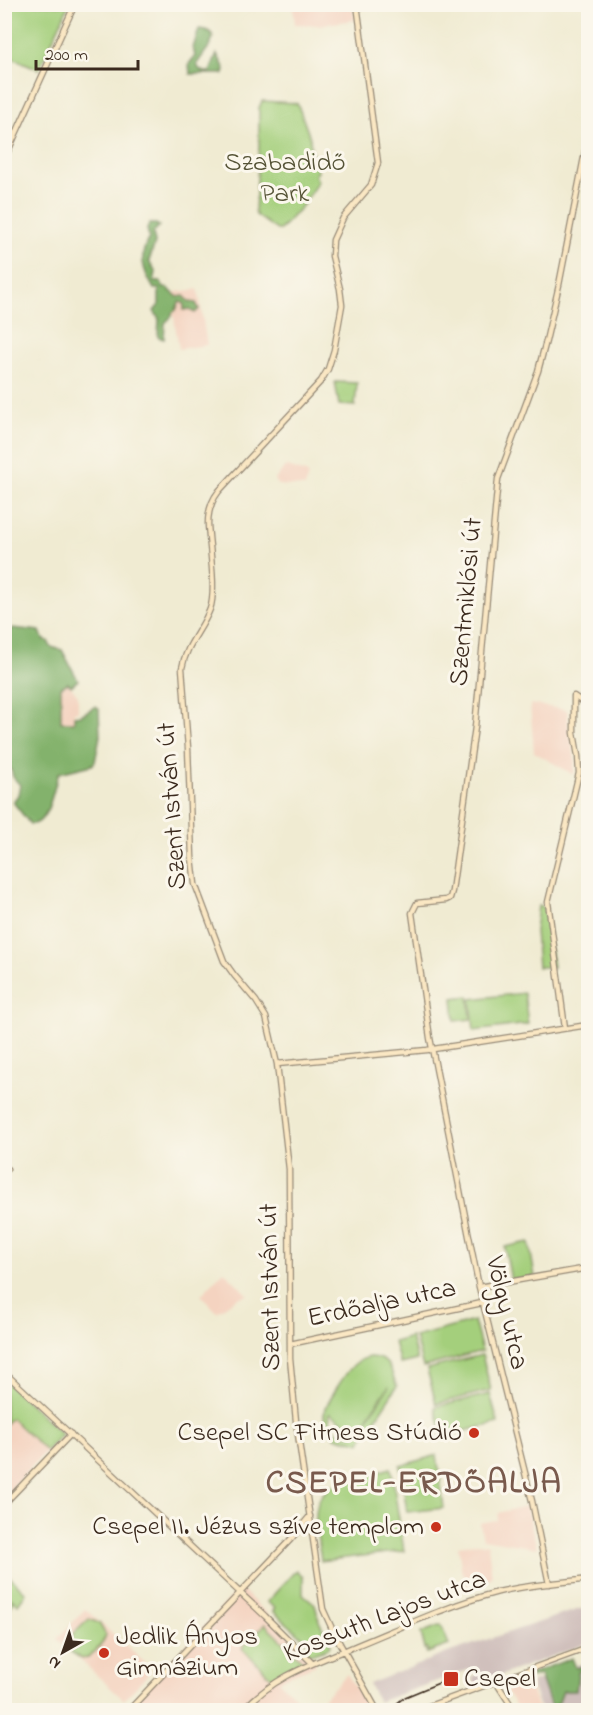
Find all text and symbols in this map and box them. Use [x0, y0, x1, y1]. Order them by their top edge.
scale bar [36, 33, 138, 71]
text: 200 m [45, 43, 88, 69]
park label: Szabadidő Park [224, 144, 346, 214]
street label: Szentmiklósi út [440, 516, 494, 688]
street label: Szent István út [148, 721, 198, 891]
street label: Szent István út [250, 1203, 292, 1371]
street label: Völgy utca [474, 1251, 538, 1374]
street label: Erdőalja utca [304, 1269, 460, 1339]
place label: Csepel SC Fitness Stúdió [177, 1414, 462, 1453]
marker: Csepel SC Fitness Stúdió [467, 1426, 481, 1440]
district label: CSEPEL-ERDŐALJA [266, 1460, 562, 1508]
place label: Csepel II. Jézus szíve templom [92, 1508, 424, 1547]
marker: Csepel II. Jézus szíve templom [429, 1520, 443, 1534]
street label: Kossuth Lajos utca [278, 1560, 492, 1674]
place label: Jedlik Ányos Gimnázium [116, 1618, 258, 1688]
north arrow [33, 1622, 93, 1682]
marker: Jedlik Ányos Gimnázium [97, 1646, 111, 1660]
text: N [43, 1649, 66, 1675]
place label: Csepel [464, 1660, 536, 1699]
marker: Csepel [442, 1670, 460, 1688]

